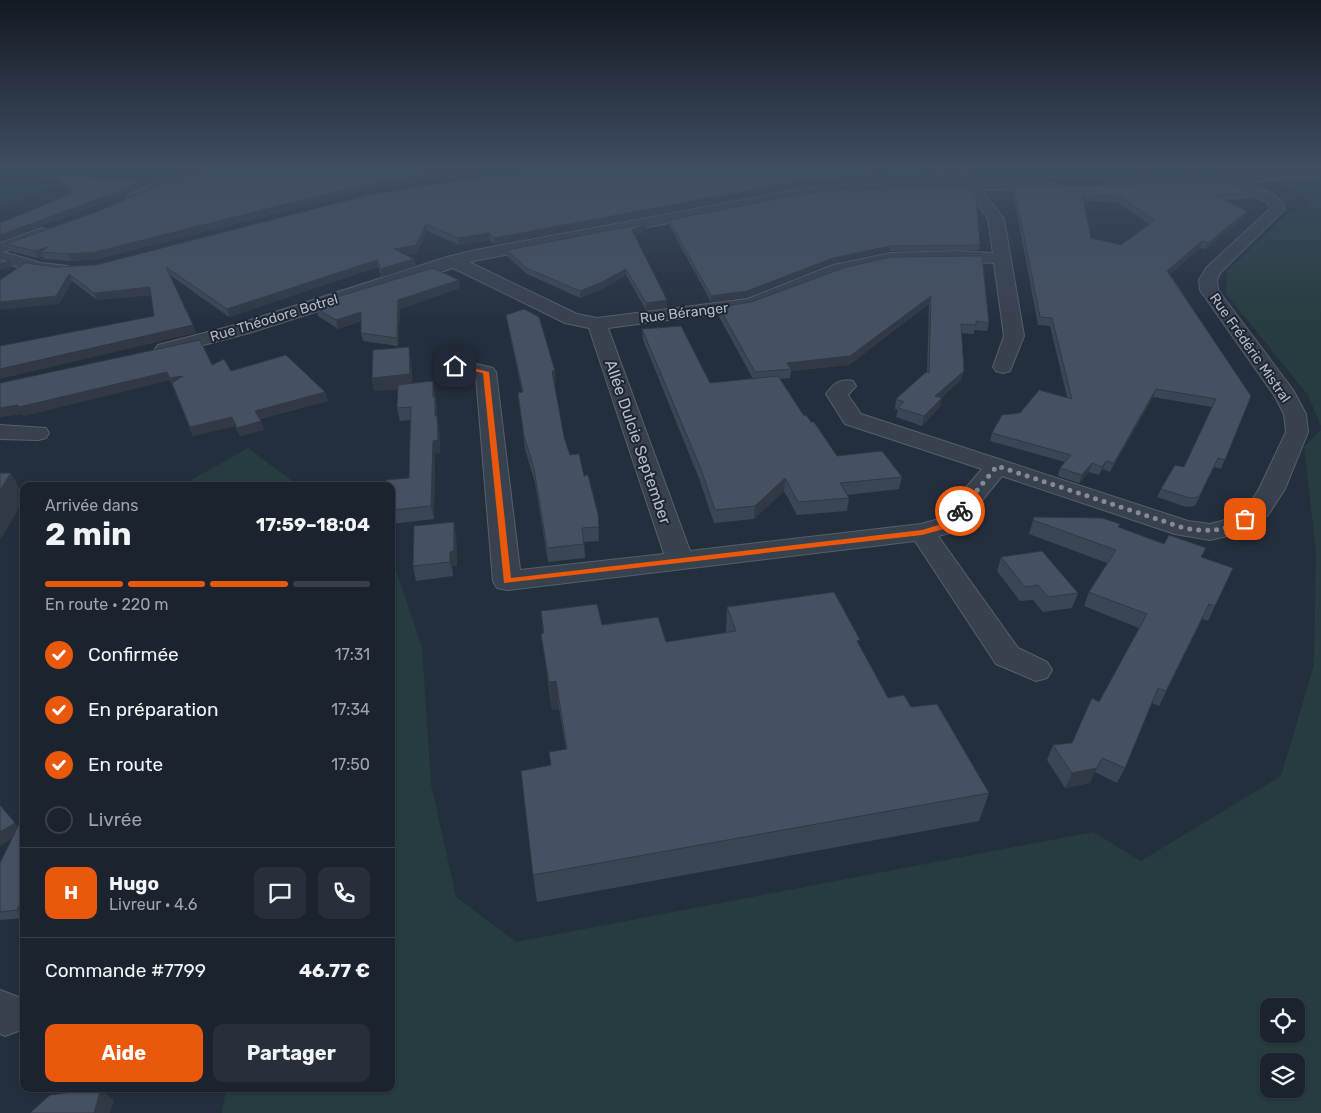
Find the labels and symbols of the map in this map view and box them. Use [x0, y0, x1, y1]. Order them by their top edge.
street label: Rue Théodore Botrel [208, 290, 340, 346]
street label: Rue Frédéric Mistral [1206, 290, 1294, 406]
street label: Rue Béranger [639, 299, 730, 327]
pin [434, 345, 476, 387]
street label: Allée Dulcie September [601, 357, 675, 527]
courier [935, 486, 985, 536]
pin [1224, 498, 1266, 540]

